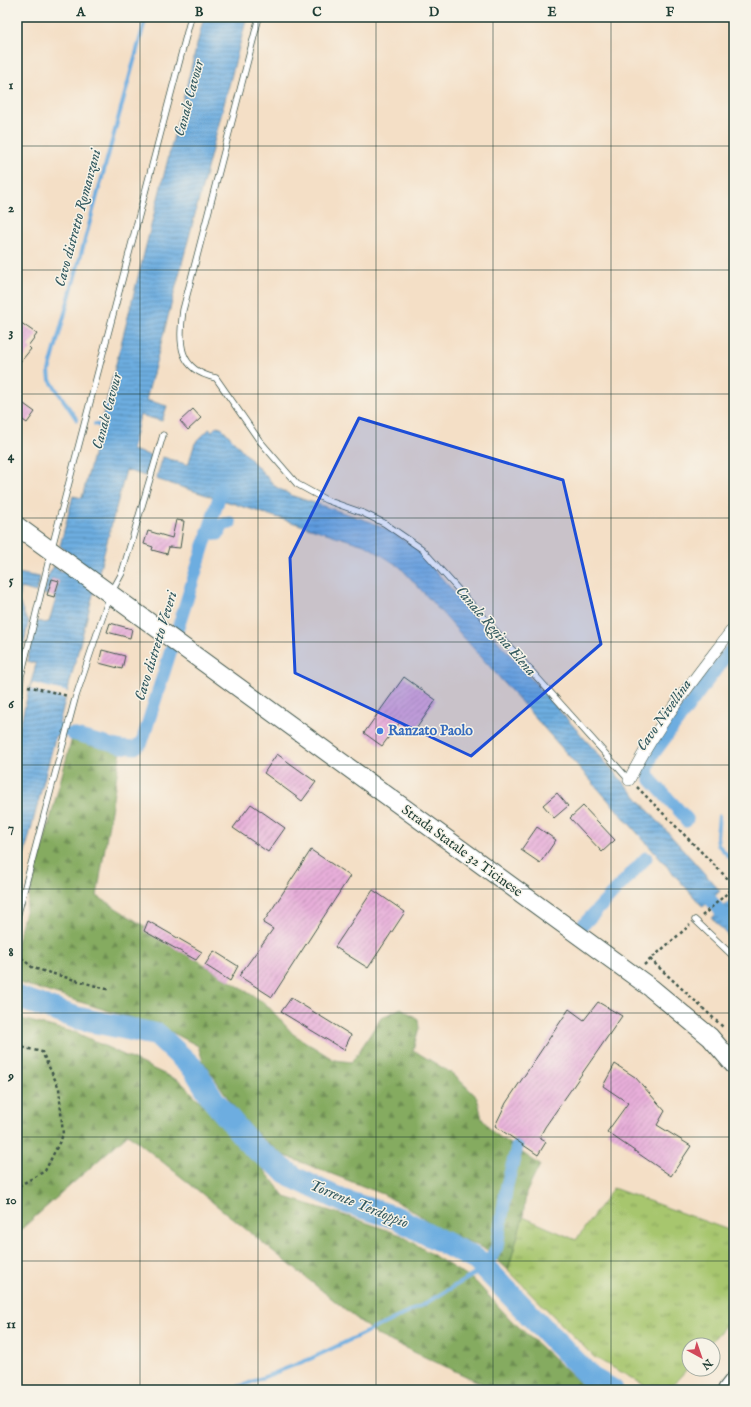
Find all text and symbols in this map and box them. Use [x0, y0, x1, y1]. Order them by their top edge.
text: A [76, 4, 87, 21]
text: B [195, 4, 204, 21]
text: C [312, 4, 322, 21]
text: D [429, 4, 440, 21]
text: E [547, 4, 557, 21]
text: F [666, 4, 675, 21]
water label: Canale Cavour [170, 57, 209, 138]
text: 1 [9, 77, 14, 94]
water label: Cavo distretto Romanzani [51, 146, 106, 289]
text: 2 [8, 200, 14, 217]
text: 3 [9, 324, 14, 341]
water label: Canale Cavour [88, 370, 127, 451]
text: 4 [8, 448, 15, 465]
text: 5 [9, 572, 14, 589]
water label: Canale Regina Elena [451, 582, 541, 681]
water label: Cavo distretto Veveri [130, 587, 182, 703]
water label: Cavo Nivellina [632, 675, 696, 755]
text: 6 [8, 696, 14, 713]
place label: Ranzato Paolo [388, 722, 473, 740]
marker: Ranzato Paolo [375, 726, 385, 736]
street label: Strada Statale 32 Ticinese [398, 801, 527, 901]
text: 7 [8, 820, 14, 837]
text: 8 [8, 944, 14, 961]
text: 9 [7, 1068, 14, 1085]
water label: Torrente Terdoppio [307, 1175, 411, 1233]
text: 10 [5, 1192, 17, 1209]
text: 11 [6, 1316, 16, 1333]
north arrow [681, 1337, 721, 1377]
text: N [698, 1355, 716, 1373]

